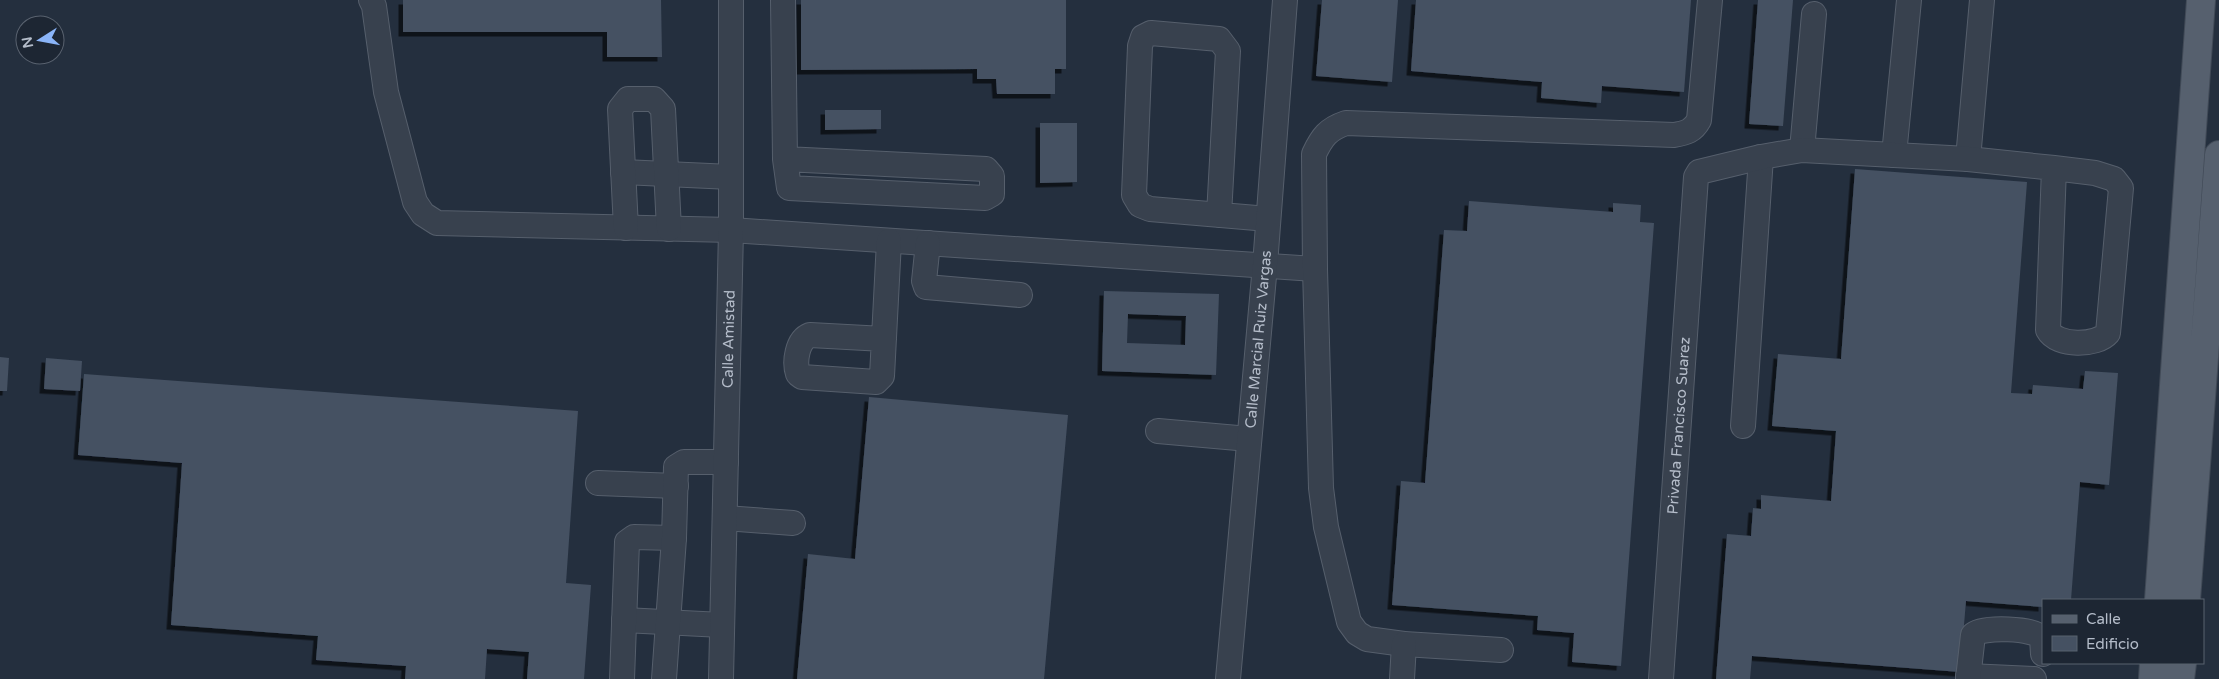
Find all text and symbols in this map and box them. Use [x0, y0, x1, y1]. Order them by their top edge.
north arrow [15, 15, 65, 65]
text: N [18, 35, 37, 50]
street label: Calle Marcial Ruiz Vargas [1241, 250, 1275, 429]
street label: Calle Amistad [718, 290, 739, 388]
street label: Privada Francisco Suarez [1664, 336, 1694, 515]
legend [2042, 599, 2204, 664]
text: Calle [2086, 610, 2121, 628]
text: Edificio [2086, 635, 2139, 653]

